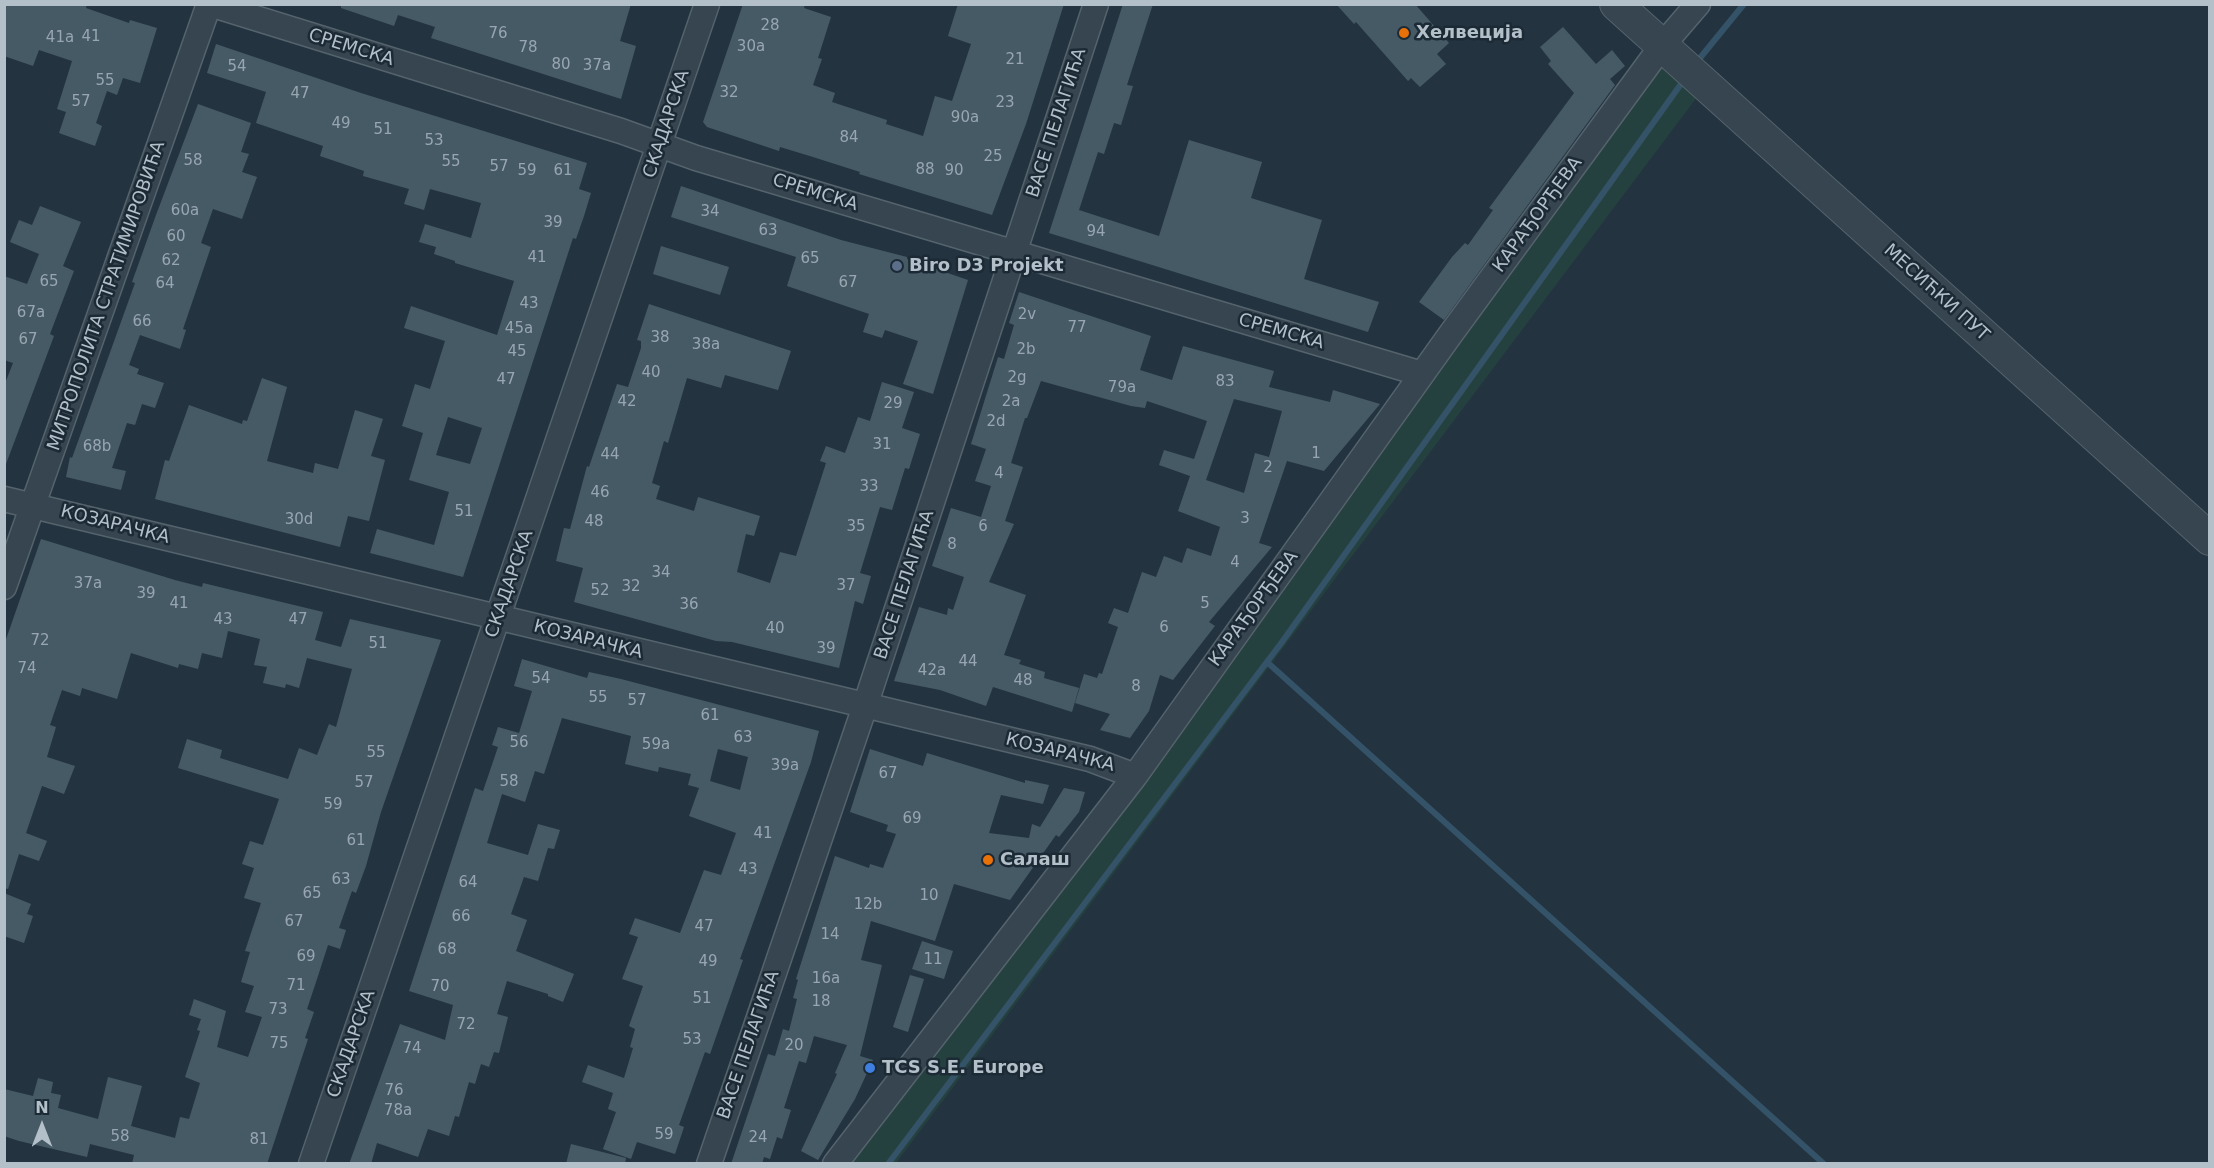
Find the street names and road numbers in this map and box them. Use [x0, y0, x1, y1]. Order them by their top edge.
street label: СРЕМСКА [306, 25, 396, 71]
street label: ВАСЕ ПЕЛАГИЋА [1023, 45, 1091, 201]
street label: СКАДАРСКА [639, 67, 695, 181]
street label: МИТРОПОЛИТА СТРАТИМИРОВИЋА [44, 138, 170, 454]
street label: КАРАЂОРЂЕВА [1489, 153, 1587, 277]
street label: СРЕМСКА [770, 170, 860, 216]
street label: МЕСИЋКИ ПУТ [1879, 240, 1993, 346]
street label: СРЕМСКА [1236, 309, 1326, 355]
street label: КОЗАРАЧКА [58, 501, 172, 549]
street label: ВАСЕ ПЕЛАГИЋА [871, 507, 939, 663]
street label: СКАДАРСКА [481, 527, 539, 641]
street label: КАРАЂОРЂЕВА [1205, 547, 1303, 671]
street label: КОЗАРАЧКА [531, 616, 645, 664]
street label: КОЗАРАЧКА [1003, 729, 1117, 777]
street label: ВАСЕ ПЕЛАГИЋА [713, 968, 785, 1122]
street label: СКАДАРСКА [323, 987, 381, 1101]

